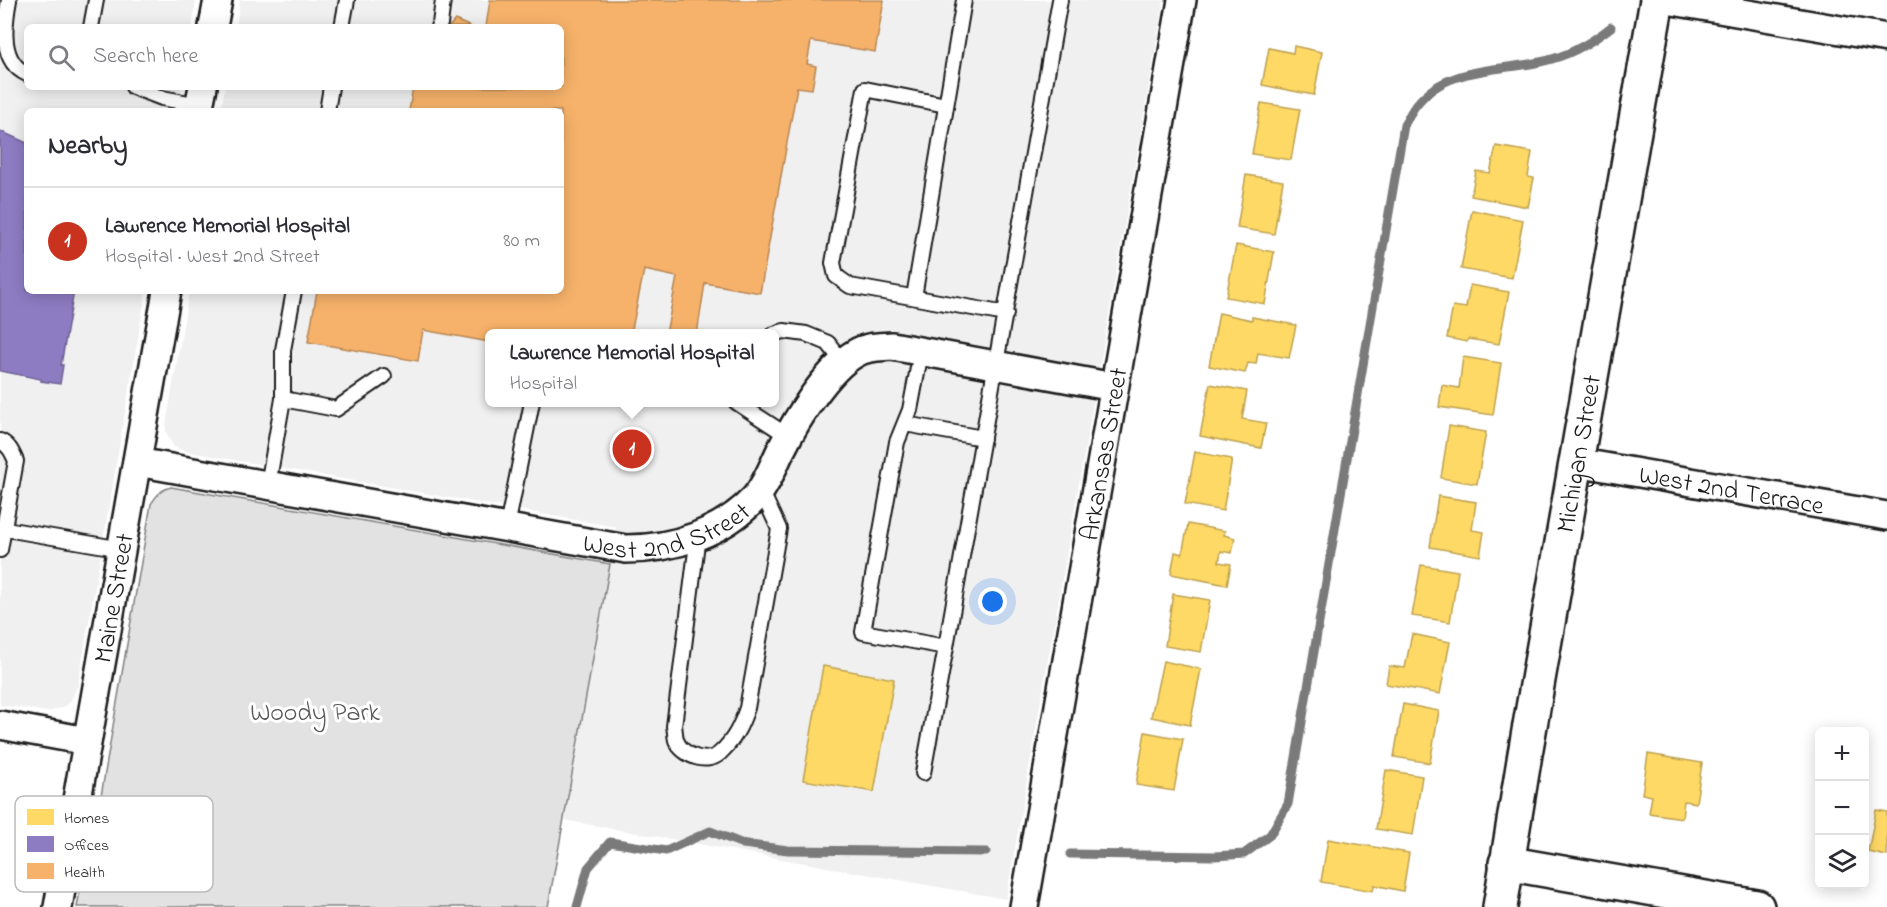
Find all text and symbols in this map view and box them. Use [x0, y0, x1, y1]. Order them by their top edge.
search box [24, 24, 564, 90]
icon: search [45, 41, 78, 74]
text: Search here [93, 41, 198, 73]
text: Nearby [48, 128, 127, 166]
text: Lawrence Memorial Hospital [105, 211, 350, 243]
text: 1 [64, 227, 71, 256]
text: 80 m [503, 227, 540, 256]
text: Hospital · West 2nd Street [105, 243, 320, 272]
popup [485, 329, 779, 407]
text: Lawrence Memorial Hospital [510, 338, 755, 370]
street label: Arkansas Street [1072, 365, 1140, 544]
text: Hospital [510, 370, 577, 399]
street label: Michigan Street [1548, 372, 1613, 536]
pin: 1 [612, 426, 652, 472]
street label: West 2nd Terrace [1636, 457, 1827, 527]
street label: West 2nd Street [580, 495, 760, 571]
street label: Maine Street [86, 530, 146, 666]
your location [978, 587, 1007, 616]
park label: Woody Park [250, 695, 380, 733]
map controls [1815, 727, 1869, 889]
button: + [1815, 727, 1869, 781]
button: − [1815, 781, 1869, 835]
legend [15, 796, 213, 892]
text: Homes [64, 807, 109, 831]
text: Offices [64, 834, 109, 858]
button: layers [1815, 835, 1869, 889]
text: Health [64, 861, 105, 885]

